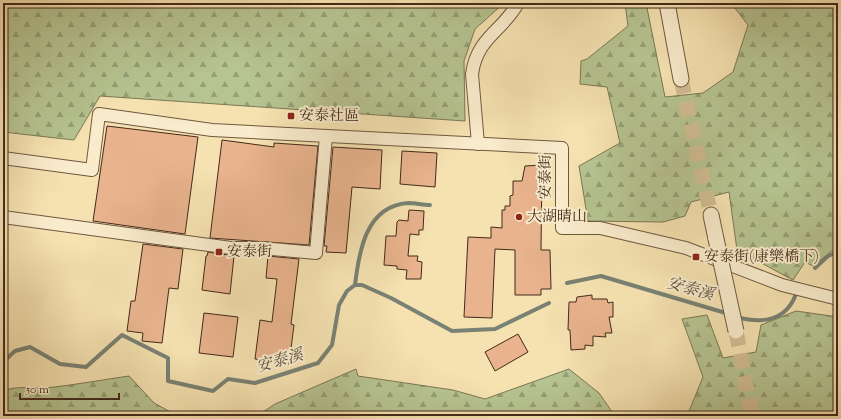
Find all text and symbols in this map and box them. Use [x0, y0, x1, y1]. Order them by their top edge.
place label: 安泰社區 [299, 106, 359, 127]
marker: 安泰社區 [286, 111, 296, 121]
street label: 安泰街 [536, 154, 557, 200]
place label: 大湖晴山 [527, 207, 587, 228]
marker: 大湖晴山 [514, 212, 524, 222]
place label: 安泰街 [227, 242, 272, 263]
marker: 安泰街 [214, 247, 224, 257]
place label: 安泰街(康樂橋下) [704, 247, 819, 268]
marker: 安泰街(康樂橋下) [691, 252, 701, 262]
water label: 安泰溪 [664, 272, 718, 308]
water label: 安泰溪 [254, 344, 308, 380]
scale bar [20, 375, 119, 401]
text: 50 m [25, 381, 49, 399]

